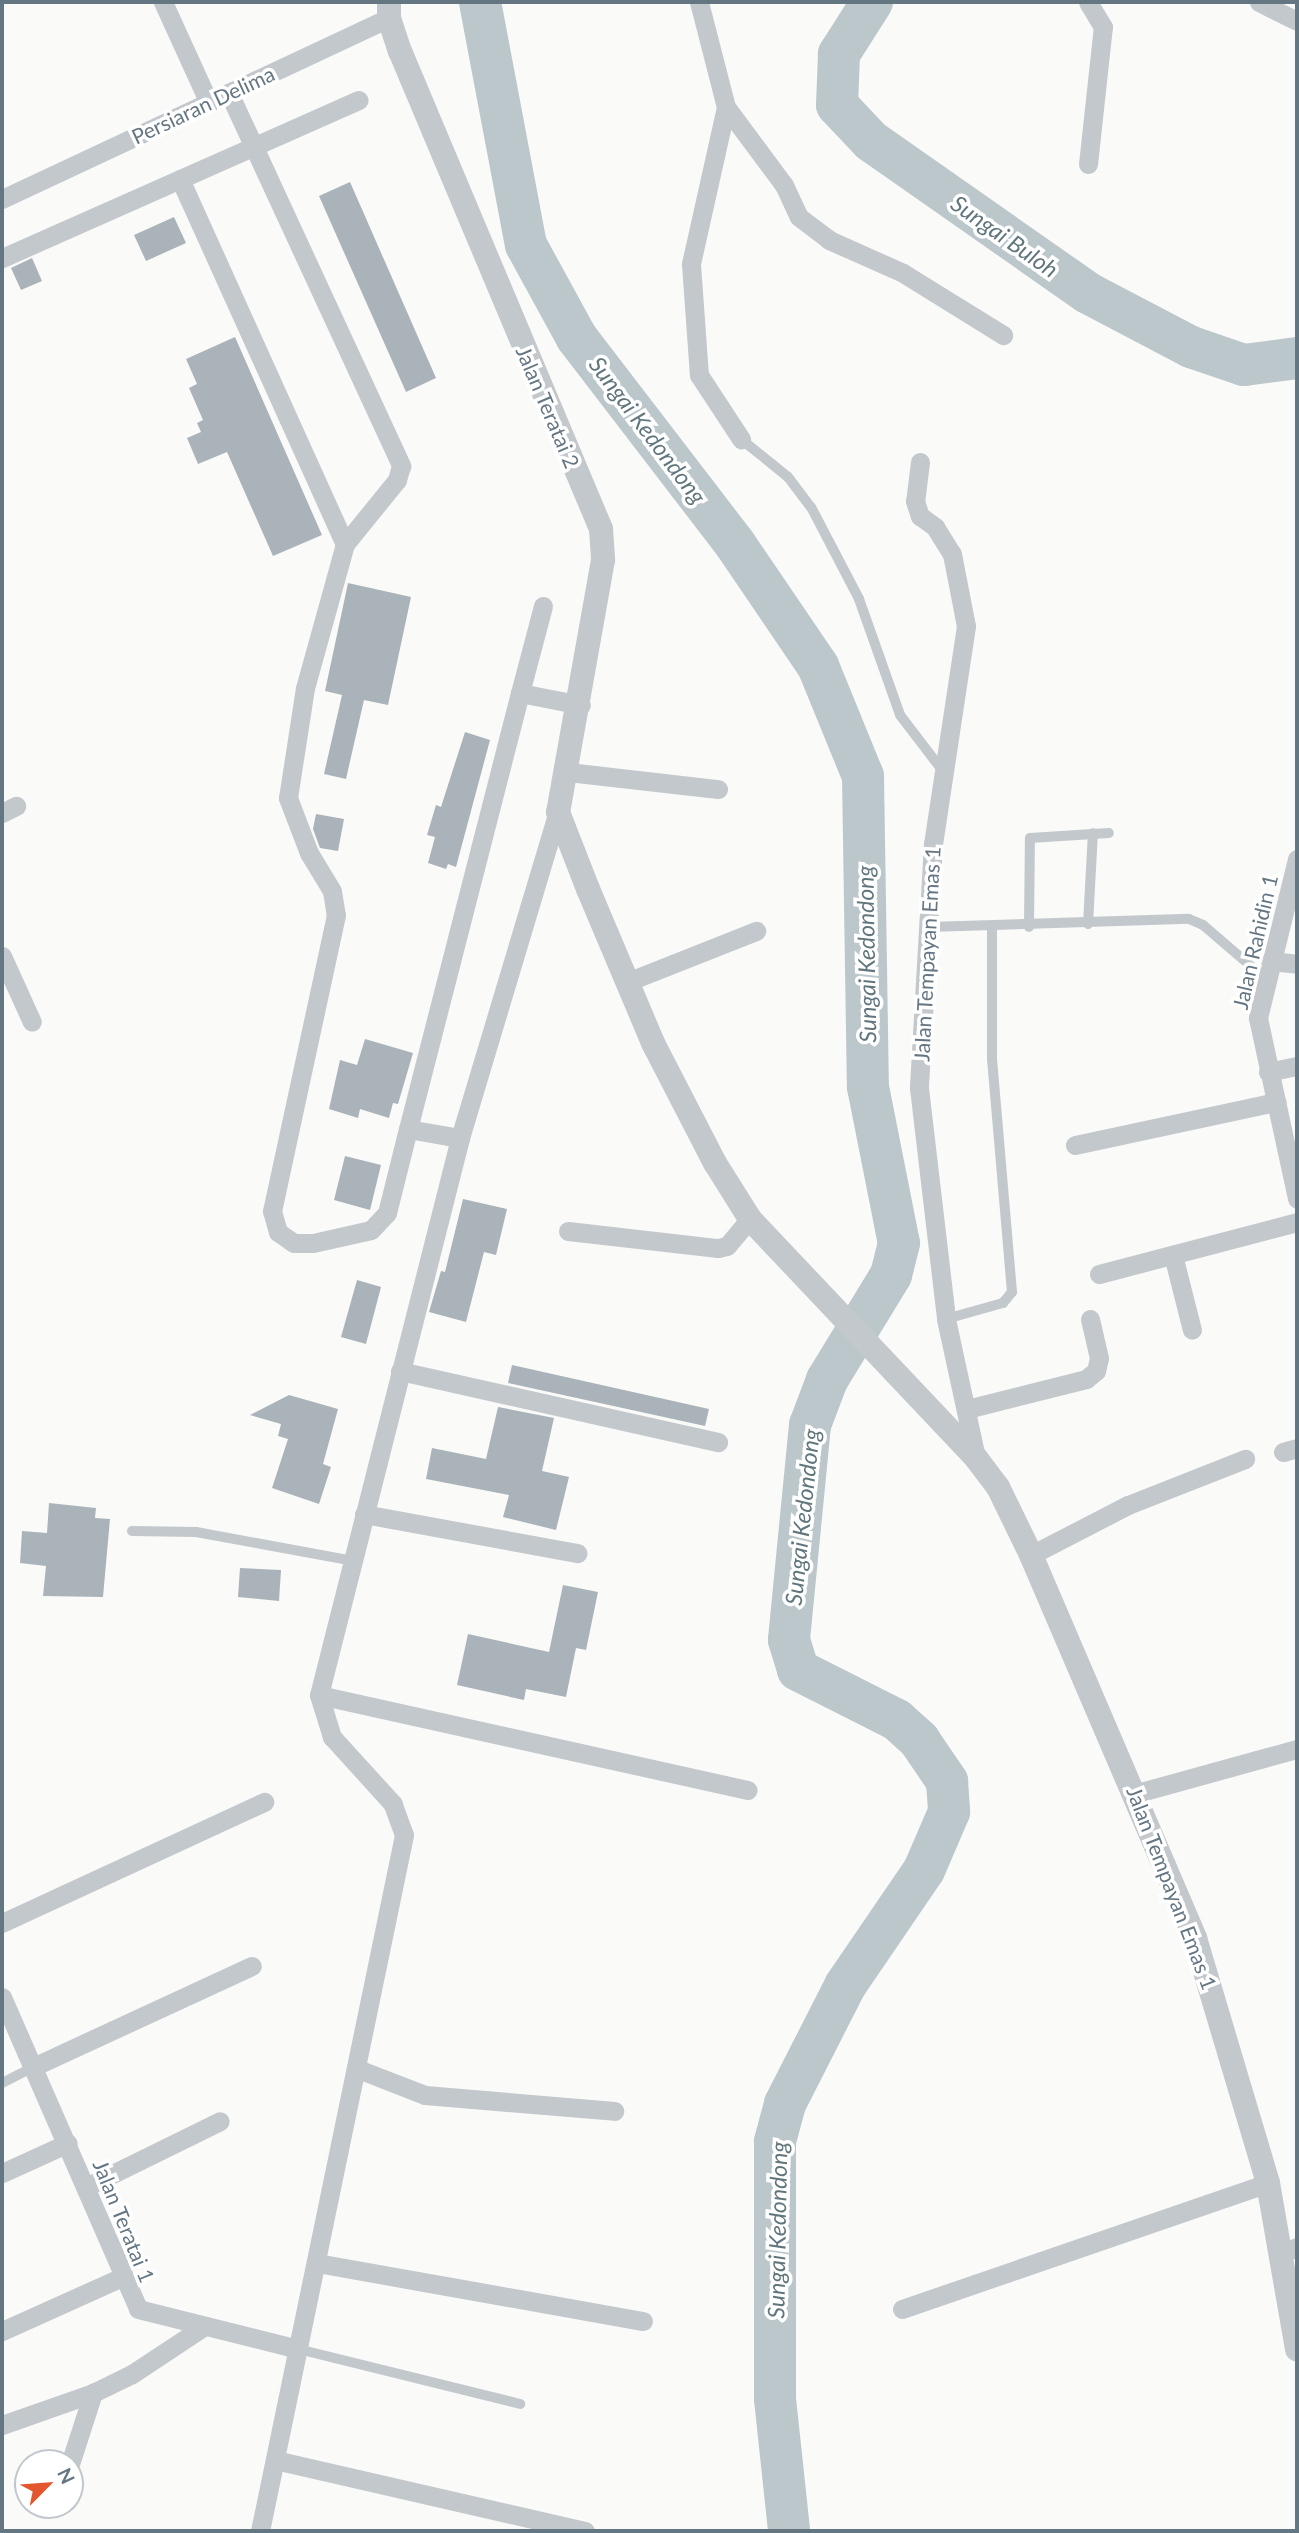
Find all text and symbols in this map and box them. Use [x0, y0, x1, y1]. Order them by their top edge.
street label: Persiaran Delima [127, 61, 279, 149]
water label: Sungai Buloh [946, 189, 1064, 283]
street label: Jalan Teratai 2 [511, 342, 585, 472]
water label: Sungai Kedondong [584, 351, 712, 509]
street label: Jalan Tempayan Emas 1 [909, 846, 945, 1062]
water label: Sungai Kedondong [851, 865, 881, 1043]
street label: Jalan Rahidin 1 [1227, 872, 1283, 1012]
water label: Sungai Kedondong [779, 1427, 825, 1607]
street label: Jalan Tempayan Emas 1 [1122, 1783, 1222, 1993]
water label: Sungai Kedondong [762, 2141, 792, 2319]
street label: Jalan Teratai 1 [88, 2156, 160, 2286]
north arrow [14, 2449, 84, 2519]
text: N [53, 2464, 80, 2487]

